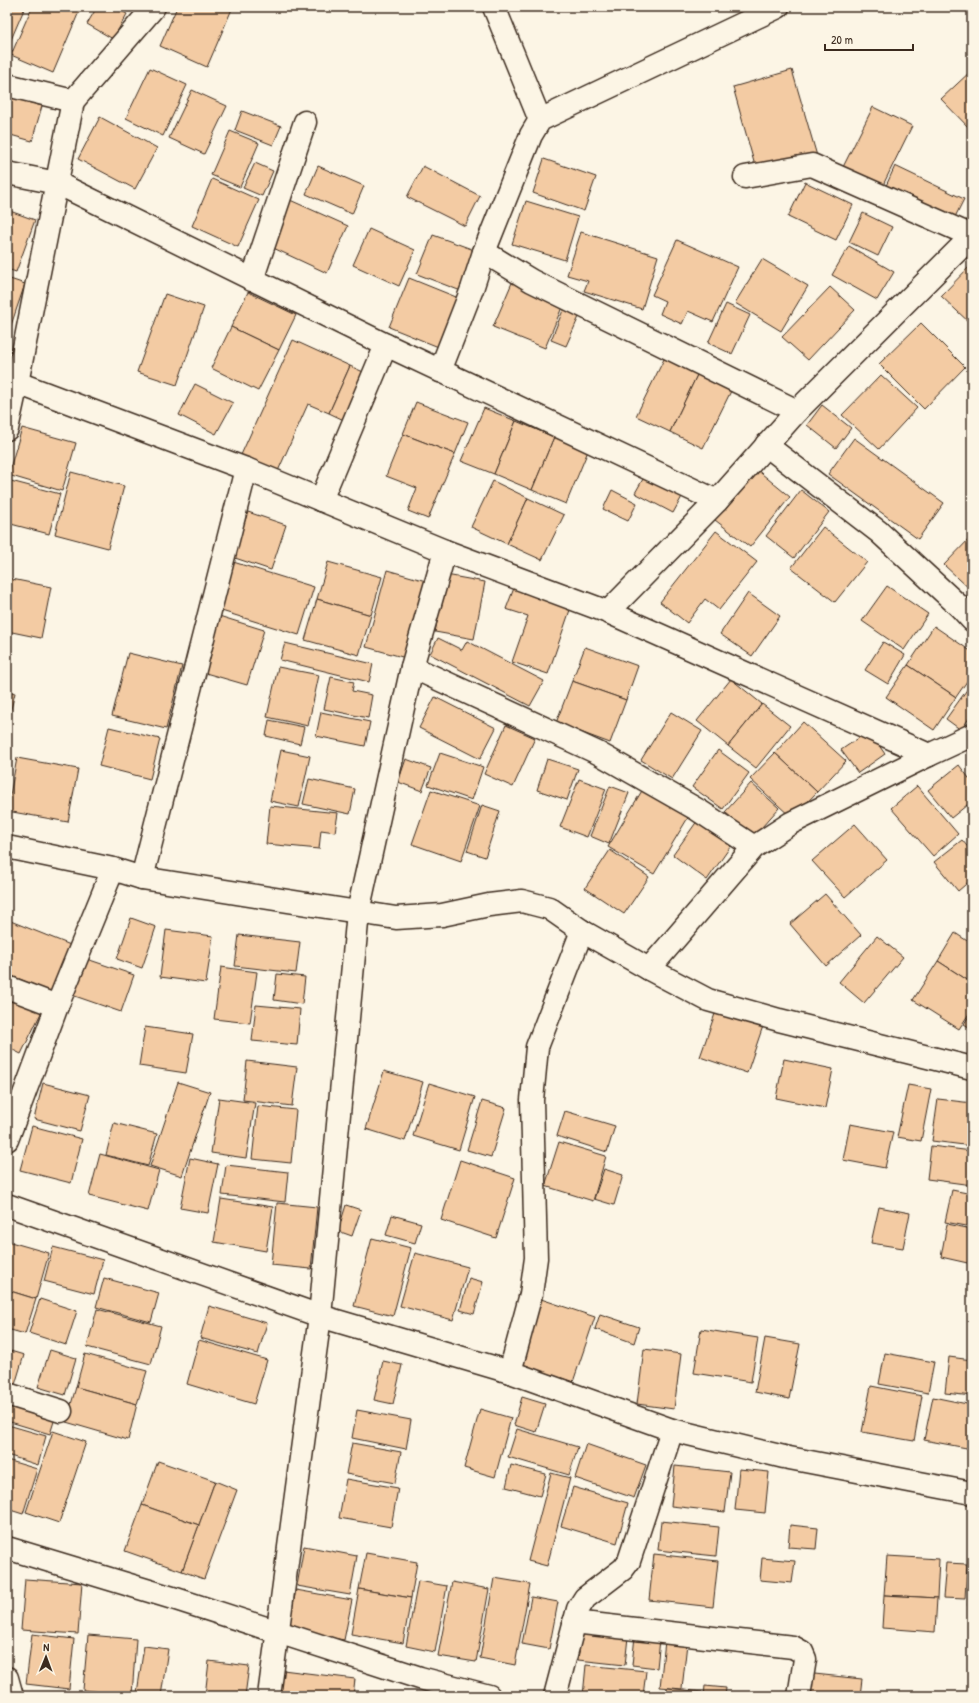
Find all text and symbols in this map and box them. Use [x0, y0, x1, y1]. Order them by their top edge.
scale bar [825, 26, 913, 52]
text: 20 m [831, 31, 853, 48]
north arrow [26, 1637, 66, 1677]
text: N [43, 1640, 49, 1654]

